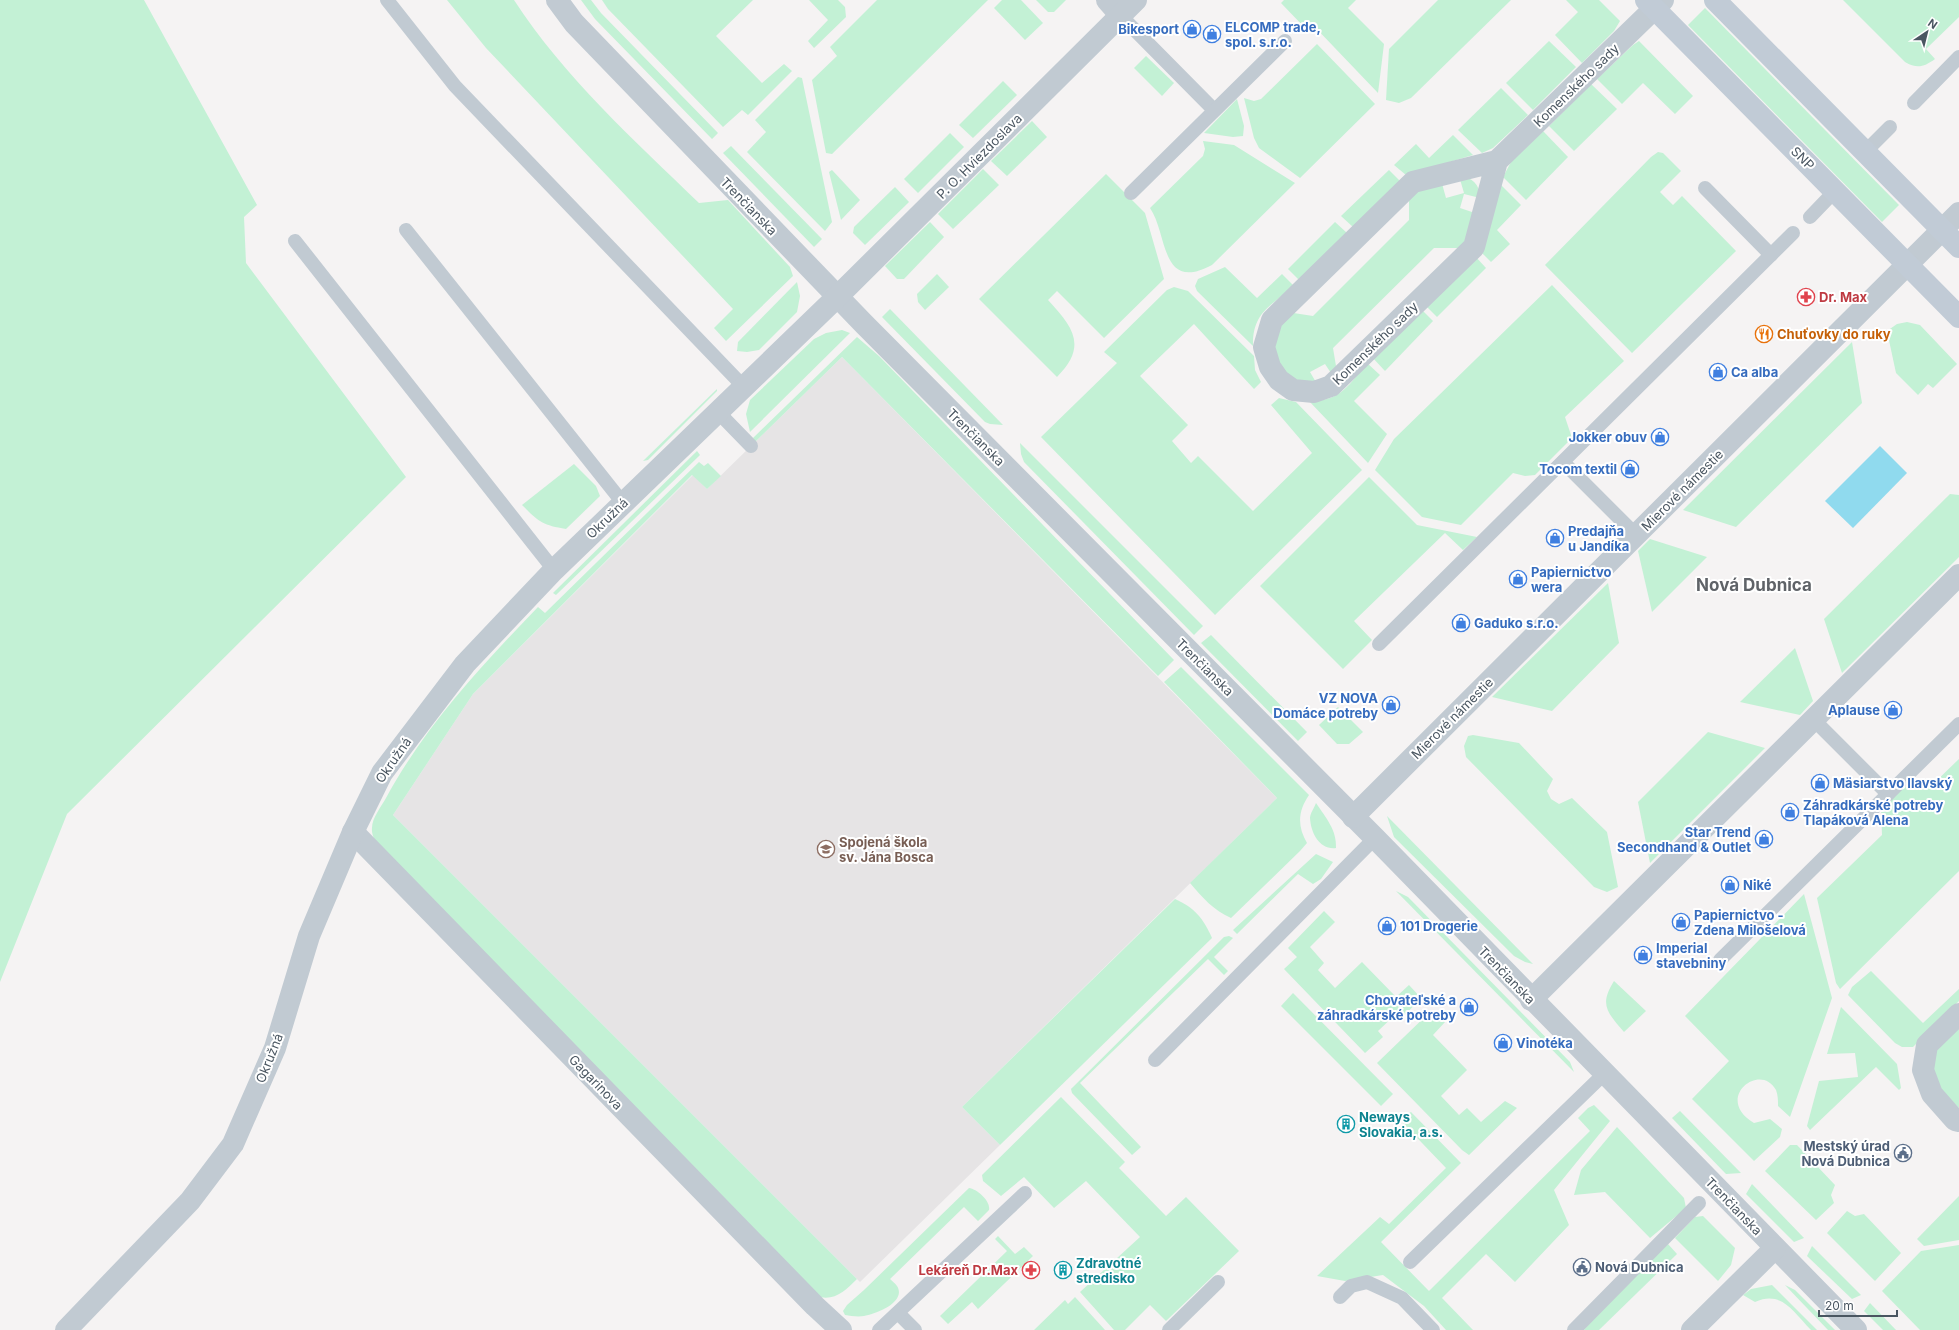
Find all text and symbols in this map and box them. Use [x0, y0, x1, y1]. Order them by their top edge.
north arrow [1907, 12, 1947, 52]
text: N [1925, 16, 1940, 32]
shop icon: Bikesport [1182, 19, 1202, 39]
place label: ELCOMP trade, spol. s.r.o. [1225, 19, 1321, 50]
place label: Bikesport [1118, 21, 1179, 37]
shop icon: ELCOMP trade, spol. s.r.o. [1202, 24, 1222, 44]
street label: Komenského sady [1530, 40, 1622, 130]
street label: P. O. Hviezdoslava [933, 110, 1025, 202]
street label: SNP [1788, 143, 1818, 173]
street label: Trenčianska [717, 174, 781, 238]
pharmacy icon: Dr. Max [1796, 287, 1816, 307]
place label: Dr. Max [1819, 289, 1868, 305]
street label: Komenského sady [1329, 298, 1421, 388]
restaurant icon: Chuťovky do ruky [1754, 324, 1774, 344]
place label: Chuťovky do ruky [1777, 326, 1891, 342]
shop icon: Ca alba [1708, 362, 1728, 382]
place label: Ca alba [1731, 364, 1778, 380]
street label: Trenčianska [944, 405, 1008, 469]
shop icon: Jokker obuv [1650, 427, 1670, 447]
place label: Jokker obuv [1568, 429, 1647, 445]
street label: Mierové námestie [1638, 446, 1726, 534]
shop icon: Tocom textil [1620, 459, 1640, 479]
place label: Tocom textil [1539, 461, 1617, 477]
street label: Okružná [583, 494, 631, 542]
place label: Predajňa u Jandíka [1568, 523, 1629, 554]
shop icon: Predajňa u Jandíka [1545, 528, 1565, 548]
place label: Papiernictvo wera [1531, 564, 1612, 595]
shop icon: Papiernictvo wera [1508, 569, 1528, 589]
district label: Nová Dubnica [1696, 575, 1812, 595]
shop icon: Gaduko s.r.o. [1451, 613, 1471, 633]
place label: Gaduko s.r.o. [1474, 615, 1559, 631]
street label: Trenčianska [1173, 635, 1237, 699]
street label: Mierové námestie [1408, 674, 1496, 762]
place label: VZ NOVA Domáce potreby [1273, 690, 1378, 721]
shop icon: VZ NOVA Domáce potreby [1381, 695, 1401, 715]
shop icon: Aplause [1883, 700, 1903, 720]
place label: Aplause [1828, 702, 1880, 718]
street label: Okružná [372, 734, 414, 786]
shop icon: Mäsiarstvo Ilavský [1810, 773, 1830, 793]
place label: Mäsiarstvo Ilavský [1833, 775, 1952, 791]
place label: Záhradkárské potreby Tlapáková Alena [1803, 797, 1943, 828]
shop icon: Záhradkárské potreby Tlapáková Alena [1780, 802, 1800, 822]
place label: Star Trend Secondhand & Outlet [1617, 824, 1751, 855]
shop icon: Star Trend Secondhand & Outlet [1754, 829, 1774, 849]
place label: Spojená škola sv. Jána Bosca [839, 834, 934, 865]
school or university icon: Spojená škola sv. Jána Bosca [816, 839, 836, 859]
shop icon: Niké [1720, 875, 1740, 895]
place label: Niké [1743, 877, 1772, 893]
place label: Papiernictvo - Zdena Milošelová [1694, 907, 1806, 938]
shop icon: Papiernictvo - Zdena Milošelová [1671, 912, 1691, 932]
shop icon: 101 Drogerie [1377, 916, 1397, 936]
place label: 101 Drogerie [1400, 918, 1478, 934]
place label: Imperial stavebniny [1656, 940, 1726, 971]
street label: Trenčianska [1475, 943, 1539, 1007]
shop icon: Imperial stavebniny [1633, 945, 1653, 965]
place label: Chovateľské a záhradkárské potreby [1317, 992, 1456, 1023]
shop icon: Chovateľské a záhradkárské potreby [1459, 997, 1479, 1017]
street label: Okružná [252, 1031, 286, 1085]
shop icon: Vinotéka [1493, 1033, 1513, 1053]
place label: Vinotéka [1516, 1035, 1573, 1051]
street label: Gagarinova [566, 1051, 626, 1113]
place label: Neways Slovakia, a.s. [1359, 1109, 1443, 1140]
building icon: Neways Slovakia, a.s. [1336, 1114, 1356, 1134]
place label: Mestský úrad Nová Dubnica [1801, 1138, 1890, 1169]
public building icon: Mestský úrad Nová Dubnica [1893, 1143, 1913, 1163]
street label: Trenčianska [1702, 1174, 1766, 1238]
place label: Zdravotné stredisko [1076, 1255, 1142, 1286]
public building icon: Nová Dubnica [1572, 1257, 1592, 1277]
place label: Nová Dubnica [1595, 1259, 1684, 1275]
pharmacy icon: Lekáreň Dr.Max [1021, 1260, 1041, 1280]
building icon: Zdravotné stredisko [1053, 1260, 1073, 1280]
place label: Lekáreň Dr.Max [919, 1262, 1018, 1278]
scale bar [1819, 1292, 1897, 1318]
text: 20 m [1825, 1298, 1854, 1313]

